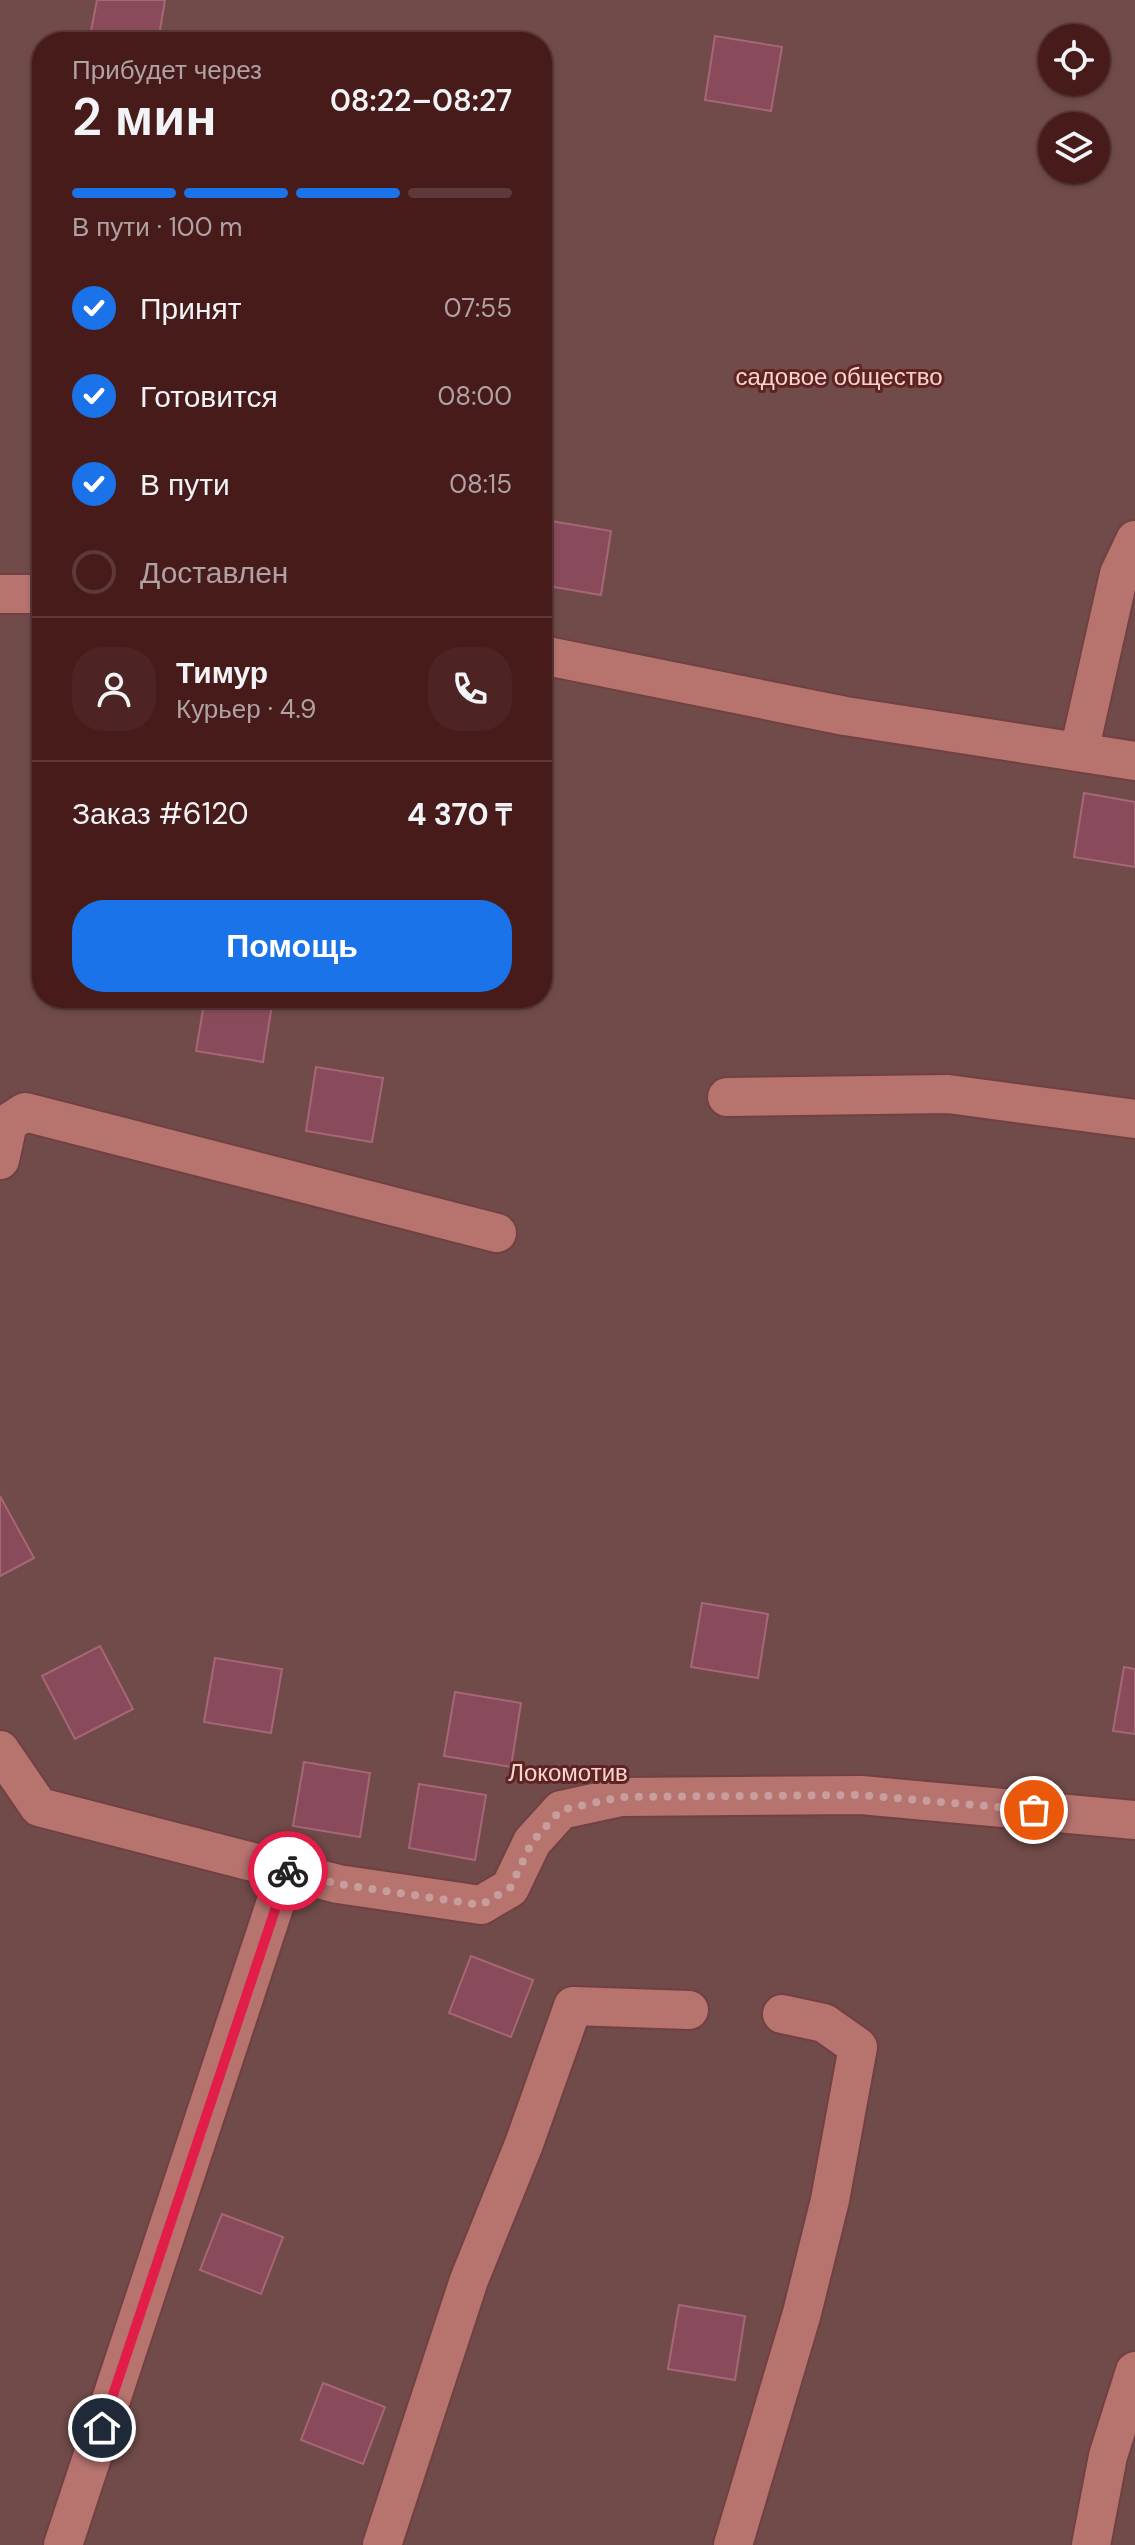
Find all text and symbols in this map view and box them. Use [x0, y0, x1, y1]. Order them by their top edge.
map controls [1038, 24, 1110, 184]
button: locate [1038, 24, 1110, 96]
text: Прибудет через [72, 53, 262, 87]
text: 08:22–08:27 [330, 81, 512, 120]
text: 2 мин [72, 83, 217, 151]
button: layers [1038, 112, 1110, 184]
text: В пути · 100 m [72, 210, 243, 244]
icon: check [72, 286, 116, 330]
text: Принят [140, 289, 242, 328]
text: 07:55 [444, 291, 512, 325]
park label: садовое общество [736, 361, 943, 392]
icon: check [72, 374, 116, 418]
text: Готовится [140, 377, 278, 416]
text: 08:00 [438, 379, 512, 413]
icon: check [72, 462, 116, 506]
text: В пути [140, 465, 230, 504]
text: 08:15 [449, 467, 512, 501]
text: Доставлен [140, 553, 288, 592]
button: person [72, 647, 156, 731]
button: phone [428, 647, 512, 731]
text: Тимур [176, 653, 268, 692]
text: Курьер · 4.9 [176, 692, 316, 726]
text: Заказ #6120 [72, 794, 249, 833]
text: 4 370 ₸ [407, 795, 512, 834]
button: Помощь [72, 900, 512, 992]
park label: Локомотив [508, 1757, 628, 1788]
pin [1000, 1776, 1068, 1844]
icon: bag [1012, 1788, 1056, 1832]
courier [248, 1831, 328, 1911]
icon: bike [266, 1849, 310, 1893]
pin [68, 2394, 136, 2462]
icon: home [80, 2406, 124, 2450]

